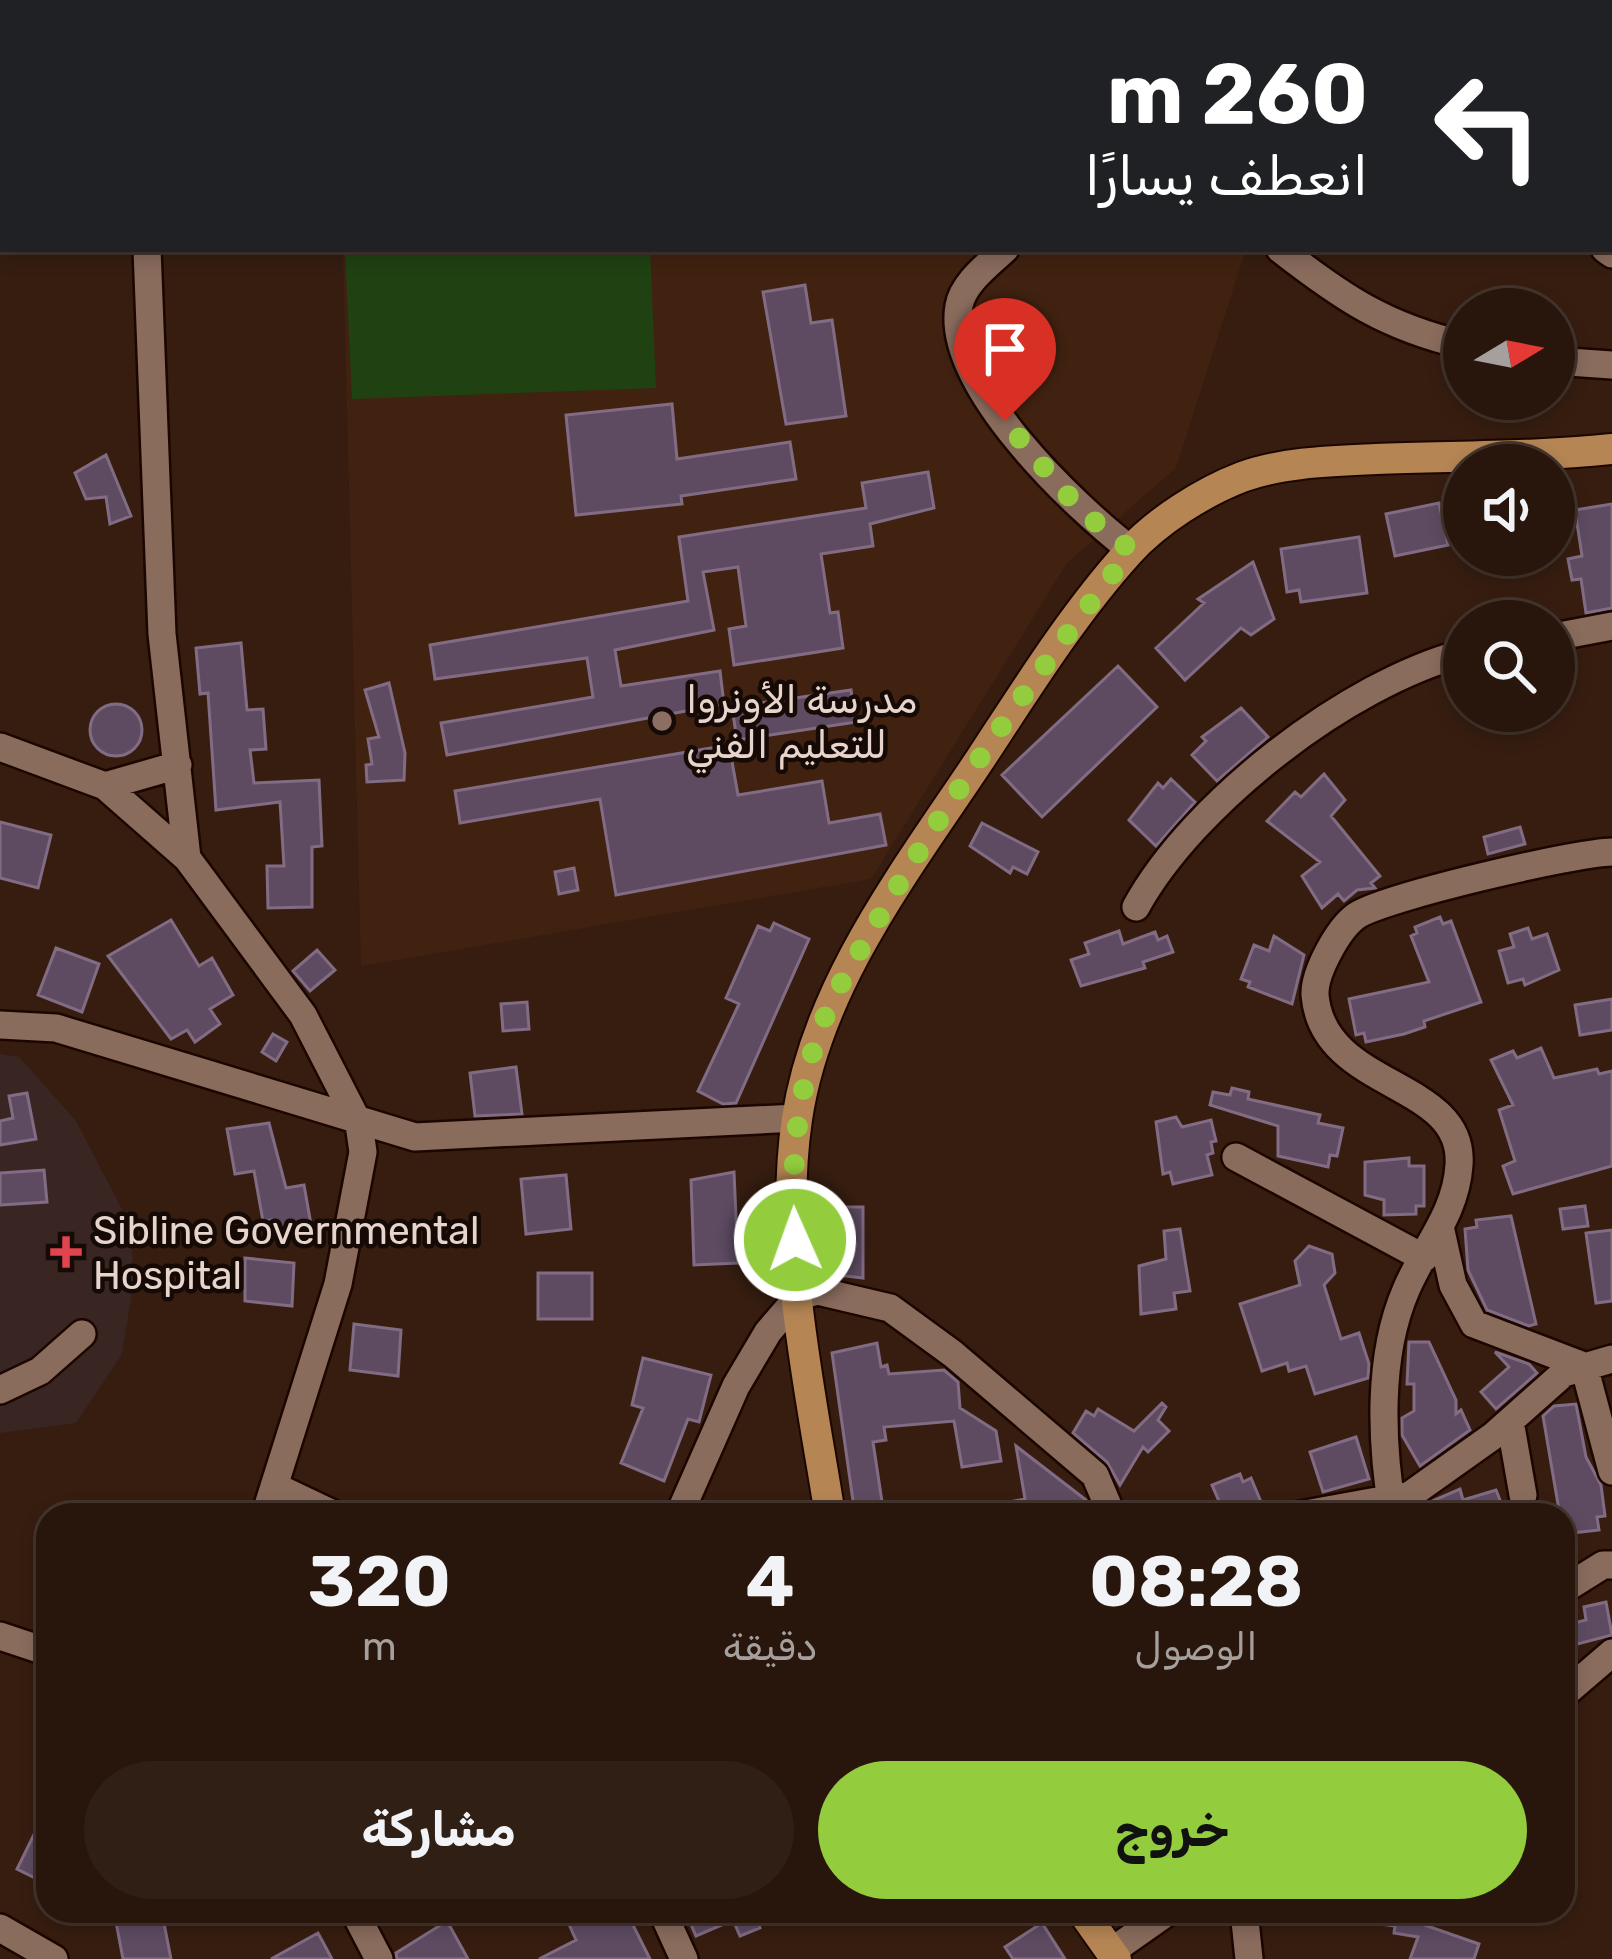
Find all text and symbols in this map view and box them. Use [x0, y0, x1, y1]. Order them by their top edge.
text: 260 m [1107, 44, 1368, 144]
icon: left [1410, 48, 1566, 204]
text: انعطف يسارًا [1085, 145, 1368, 209]
north arrow [1443, 288, 1575, 420]
map controls [1443, 288, 1575, 732]
pin [954, 298, 1056, 421]
icon: arrive [972, 316, 1038, 382]
button: sound [1443, 444, 1575, 576]
button: search [1443, 600, 1575, 732]
place label: مدرسة الأونروا للتعليم الفني [686, 677, 917, 774]
marker: مدرسة الأونروا للتعليم الفني [649, 708, 675, 734]
position arrow [732, 1177, 858, 1303]
place label: Sibline Governmental Hospital [93, 1208, 479, 1299]
marker: Sibline Governmental Hospital [50, 1236, 82, 1268]
text: 320 [308, 1539, 451, 1624]
text: 4 [745, 1539, 795, 1624]
text: 08:28 [1089, 1539, 1303, 1624]
text: m [362, 1624, 397, 1670]
text: دقيقة [723, 1624, 817, 1670]
text: الوصول [1135, 1624, 1258, 1670]
button: مشاركة [84, 1761, 794, 1899]
button: خروج [818, 1761, 1527, 1899]

